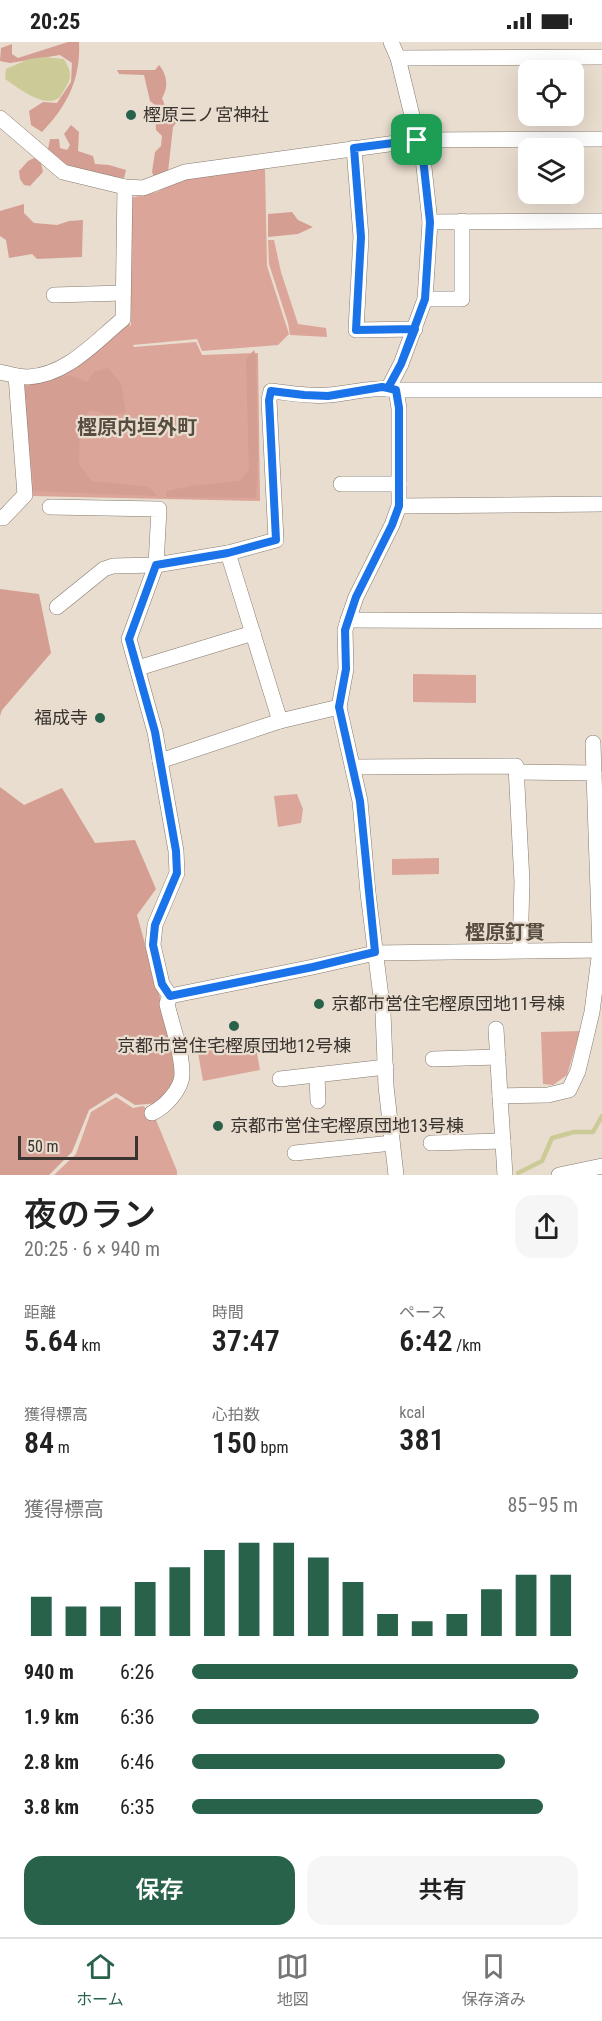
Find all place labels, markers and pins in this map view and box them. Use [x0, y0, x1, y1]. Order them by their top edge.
place label: 樫原三ノ宮神社 [143, 104, 269, 125]
marker: 樫原三ノ宮神社 [124, 108, 138, 122]
pin [391, 114, 442, 165]
place label: 福成寺 [34, 707, 88, 728]
marker: 福成寺 [93, 711, 107, 725]
place label: 京都市営住宅樫原団地11号棟 [331, 993, 565, 1014]
marker: 京都市営住宅樫原団地11号棟 [312, 997, 326, 1011]
marker: 京都市営住宅樫原団地12号棟 [227, 1019, 241, 1033]
place label: 京都市営住宅樫原団地12号棟 [117, 1035, 351, 1056]
place label: 京都市営住宅樫原団地13号棟 [230, 1115, 464, 1136]
marker: 京都市営住宅樫原団地13号棟 [211, 1119, 225, 1133]

